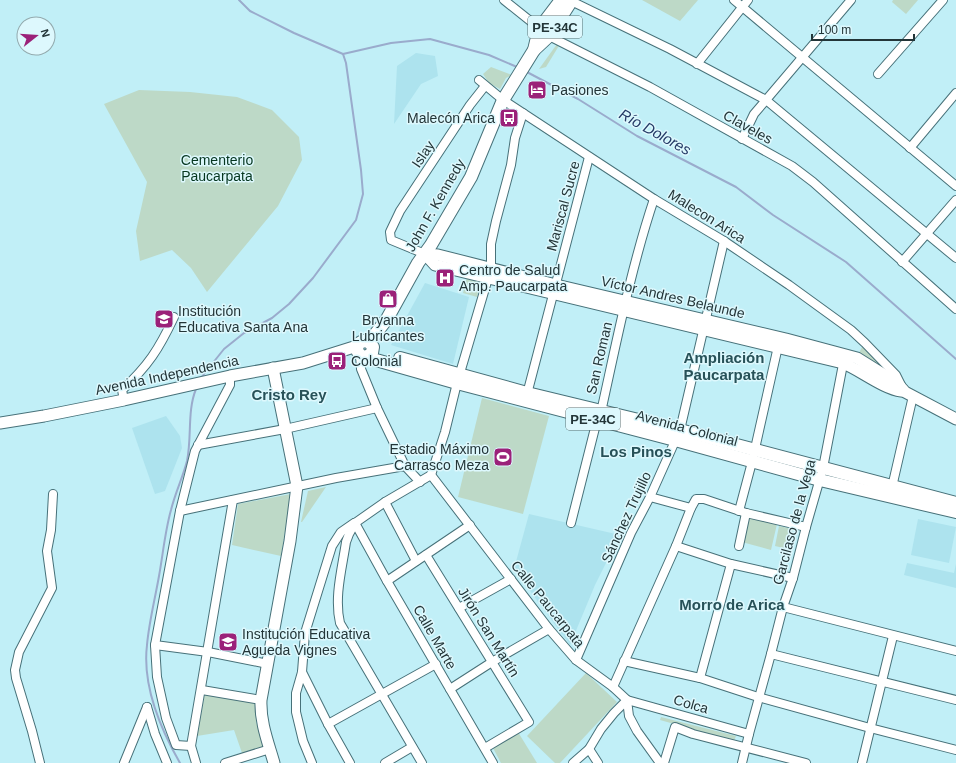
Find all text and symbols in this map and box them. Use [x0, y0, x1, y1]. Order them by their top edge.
north arrow [16, 16, 56, 56]
road number: PE-34C [528, 16, 582, 38]
scale bar [812, 16, 914, 42]
text: 100 m [818, 23, 851, 37]
text: N [39, 28, 52, 39]
hotel icon: Pasiones [526, 79, 548, 101]
place label: Pasiones [551, 82, 609, 98]
water label: Río Dolores [616, 105, 694, 158]
bus stop icon: Malecón Arica [498, 107, 520, 129]
street label: Claveles [721, 107, 775, 147]
place label: Malecón Arica [407, 110, 495, 126]
street label: Islay [408, 138, 438, 170]
park label: Cementerio Paucarpata [181, 152, 253, 184]
street label: John F. Kennedy [402, 156, 468, 254]
street label: Mariscal Sucre [543, 159, 583, 253]
street label: Malecon Arica [665, 186, 749, 246]
place label: Centro de Salud Amp. Paucarpata [459, 262, 567, 294]
hospital icon: Centro de Salud Amp. Paucarpata [434, 267, 456, 289]
street label: Víctor Andres Belaunde [600, 273, 747, 321]
shop icon: Bryanna Lubricantes [377, 288, 399, 310]
place label: Institución Educativa Santa Ana [178, 303, 308, 335]
school or university icon: Institución Educativa Santa Ana [153, 308, 175, 330]
place label: Bryanna Lubricantes [352, 312, 424, 344]
street label: San Roman [583, 320, 615, 396]
district label: Ampliación Paucarpata [684, 349, 765, 383]
bus stop icon: Colonial [326, 350, 348, 372]
street label: Avenida Independencia [94, 352, 240, 398]
place label: Colonial [351, 353, 402, 369]
district label: Cristo Rey [251, 386, 327, 403]
street label: Avenida Colonial [634, 407, 740, 449]
road number: PE-34C [566, 408, 620, 430]
place label: Estadio Máximo Carrasco Meza [389, 441, 489, 473]
district label: Los Pinos [600, 443, 672, 460]
sports icon: Estadio Máximo Carrasco Meza [492, 446, 514, 468]
street label: Garcilaso de la Vega [770, 457, 819, 586]
street label: Sánchez Trujillo [598, 469, 654, 565]
street label: Calle Paucarpata [508, 557, 588, 651]
street label: Jirón San Martín [455, 584, 523, 680]
district label: Morro de Arica [679, 596, 785, 613]
street label: Calle Marte [410, 602, 460, 672]
place label: Institución Educativa Agueda Vignes [242, 626, 371, 658]
school or university icon: Institución Educativa Agueda Vignes [217, 631, 239, 653]
street label: Colca [672, 691, 711, 717]

